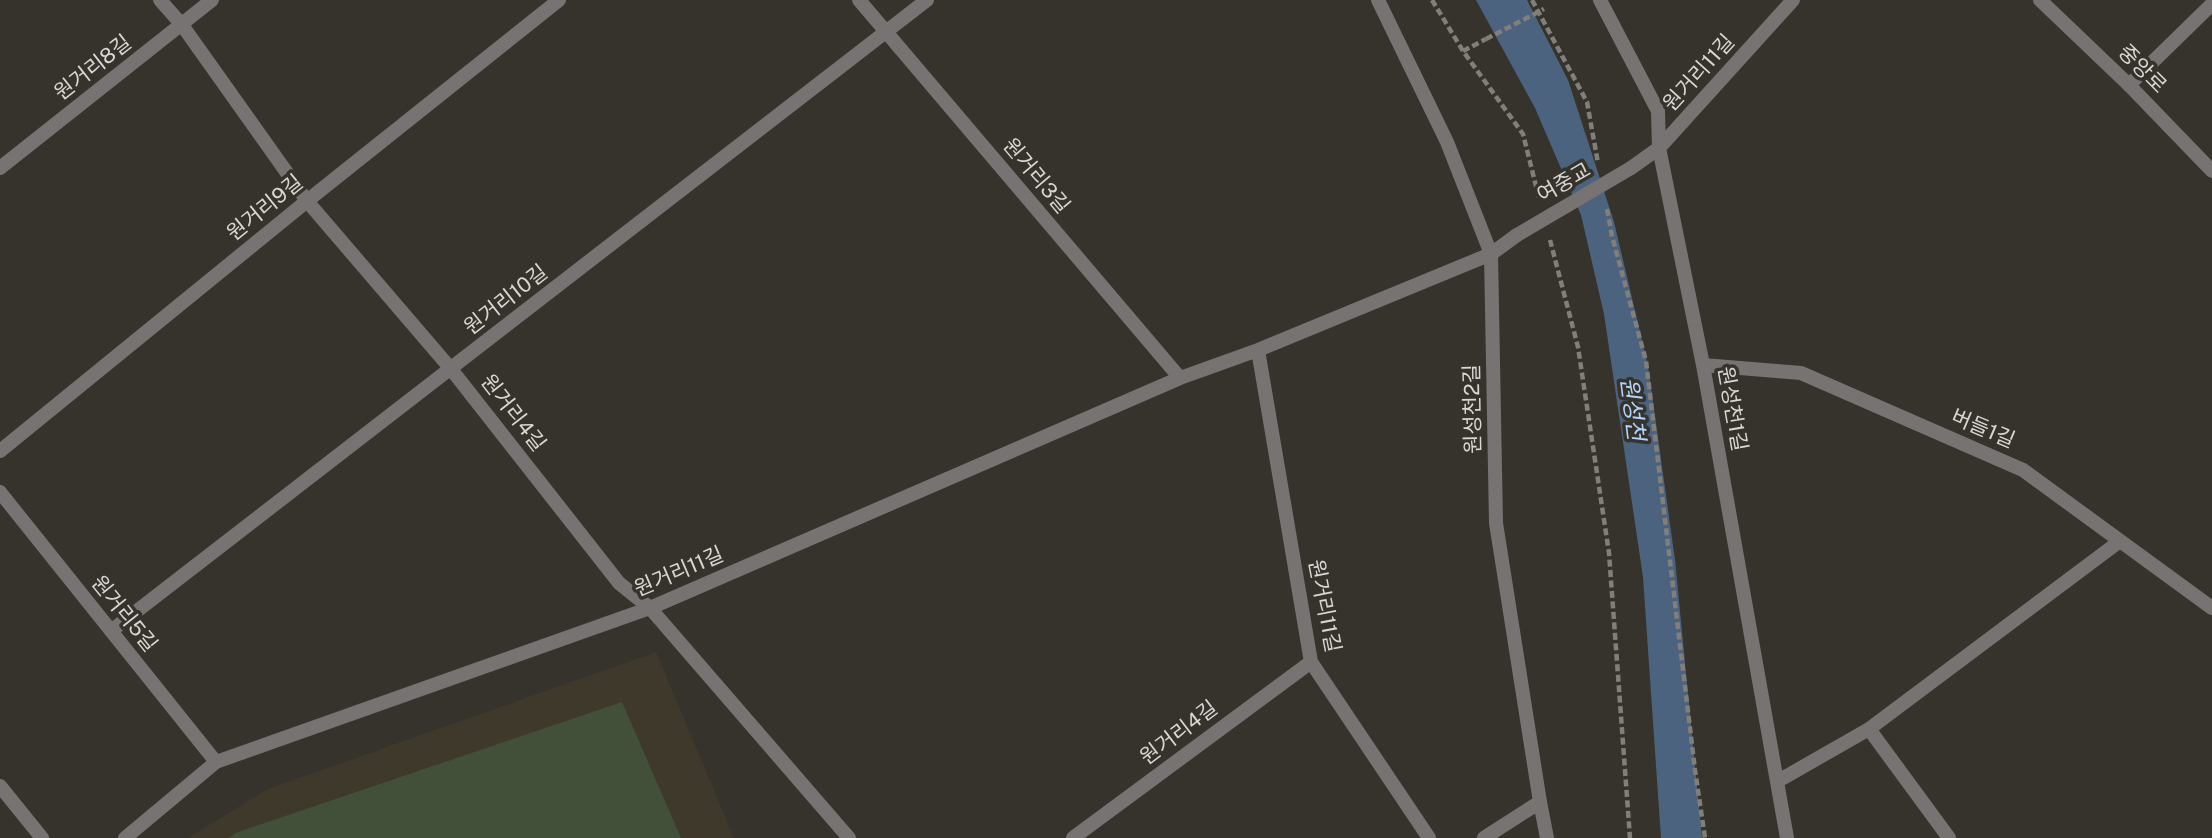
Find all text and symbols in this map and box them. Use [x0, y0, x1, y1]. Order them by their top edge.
street label: 원거리8길 [49, 30, 137, 106]
street label: 원거리11길 [1658, 30, 1740, 116]
street label: 중앙로 [2113, 40, 2171, 98]
street label: 원거리3길 [997, 133, 1075, 219]
street label: 여중교 [1533, 158, 1595, 208]
street label: 원거리9길 [222, 170, 308, 246]
street label: 원거리10길 [459, 260, 553, 340]
street label: 원성천2길 [1460, 364, 1486, 454]
street label: 원성천1길 [1712, 365, 1752, 453]
street label: 원거리4길 [475, 370, 551, 456]
water label: 원성천 [1614, 376, 1650, 442]
street label: 버들1길 [1947, 404, 2019, 454]
street label: 원거리11길 [631, 542, 727, 602]
street label: 원거리11길 [1303, 557, 1345, 655]
street label: 원거리5길 [86, 571, 162, 657]
street label: 원거리4길 [1135, 696, 1223, 770]

